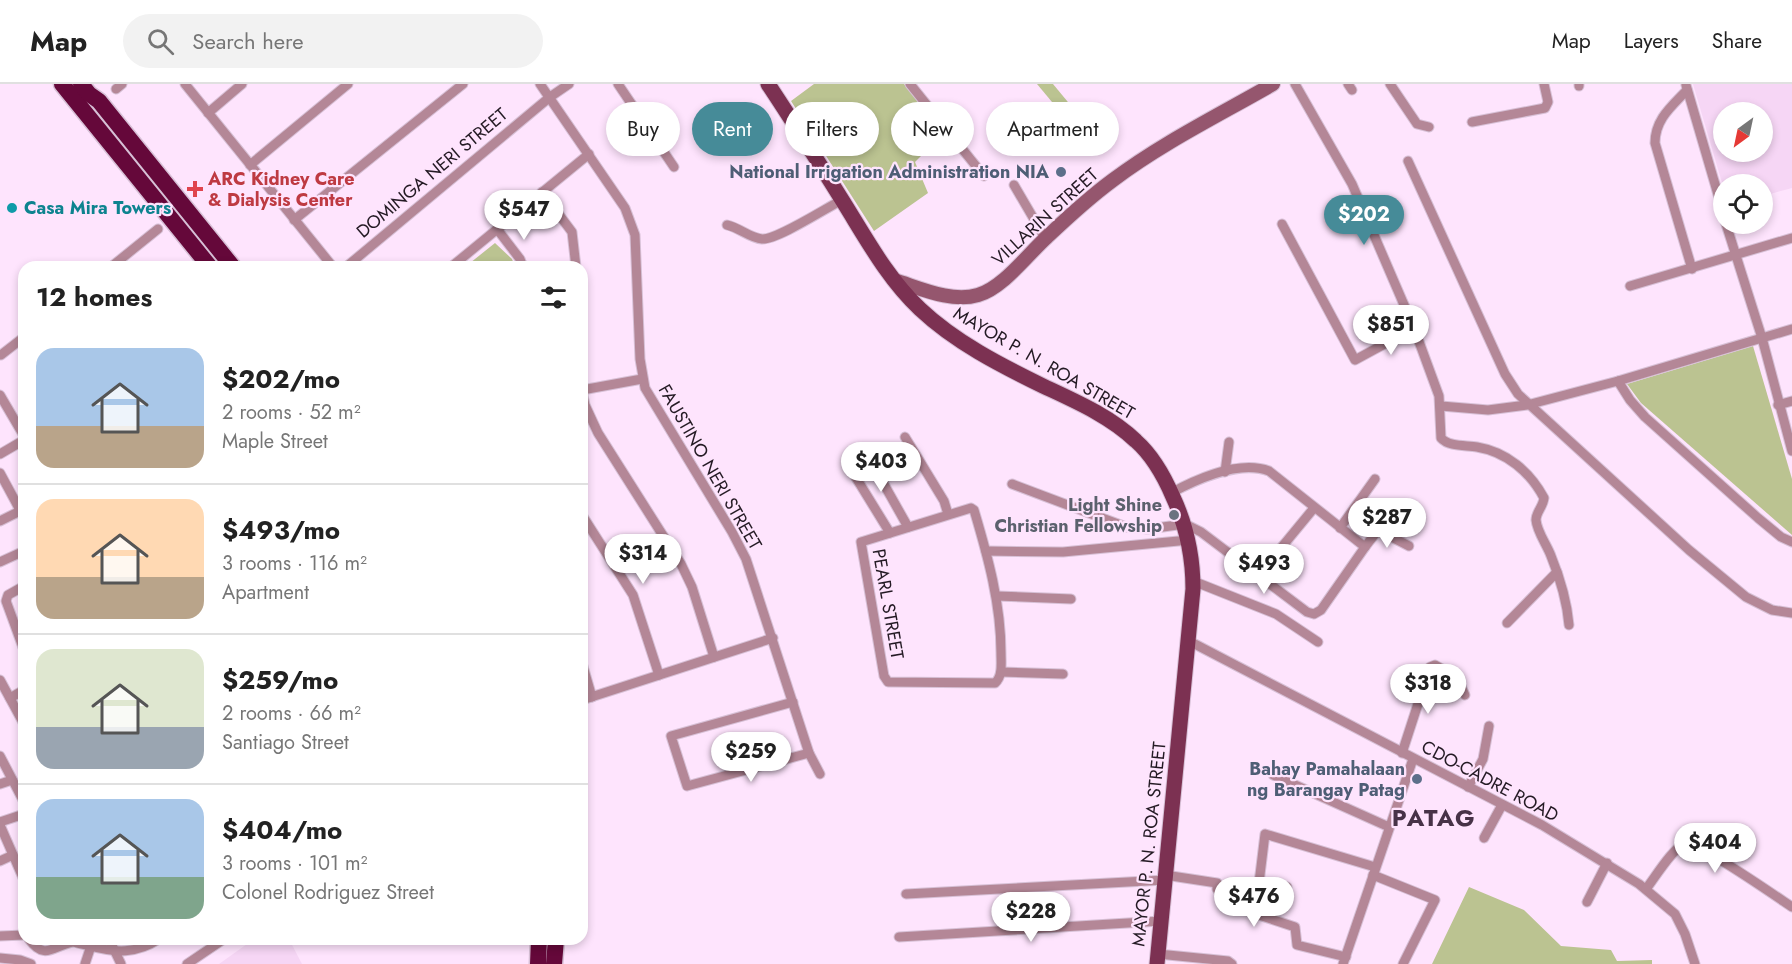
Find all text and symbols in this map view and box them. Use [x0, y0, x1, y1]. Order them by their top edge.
search box [123, 14, 543, 68]
text: Map [30, 21, 87, 62]
icon: search [144, 25, 177, 58]
text: Search here [192, 25, 304, 57]
text: Map [1552, 26, 1591, 56]
text: Layers [1624, 26, 1679, 56]
text: Share [1712, 26, 1762, 56]
street label: DOMINGA NERI STREET [351, 101, 514, 244]
chip: Buy [606, 102, 680, 156]
chip: Rent [692, 102, 773, 156]
chip: Filters [785, 102, 879, 156]
chip: New [891, 102, 974, 156]
chip: Apartment [986, 102, 1119, 156]
north arrow [1713, 102, 1773, 162]
map controls [1713, 102, 1773, 234]
place label: National Irrigation Administration NIA [729, 159, 1050, 185]
street label: VILLARIN STREET [986, 162, 1104, 272]
marker: National Irrigation Administration NIA [1054, 165, 1068, 179]
place label: ARC Kidney Care & Dialysis Center [207, 166, 354, 213]
button: locate [1713, 174, 1773, 234]
marker: ARC Kidney Care & Dialysis Center [186, 180, 204, 198]
pin: $547 [488, 190, 560, 241]
place label: Casa Mira Towers [24, 195, 171, 221]
text: $547 [498, 195, 550, 224]
pin: $202 [1328, 195, 1400, 246]
text: $202 [1338, 200, 1390, 229]
marker: Casa Mira Towers [5, 201, 19, 215]
text: 12 homes [36, 278, 152, 316]
icon: filters [537, 281, 570, 314]
street label: MAYOR P. N. ROA STREET [948, 300, 1140, 426]
pin: $851 [1355, 305, 1427, 356]
text: $851 [1367, 310, 1415, 339]
text: $202/mo [222, 360, 340, 398]
icon: home [84, 372, 156, 444]
street label: FAUSTINO NERI STREET [652, 379, 768, 555]
text: 2 rooms · 52 m² [222, 398, 361, 427]
text: Maple Street [222, 427, 328, 456]
pin: $403 [845, 442, 917, 493]
text: $403 [855, 447, 907, 476]
place label: Light Shine Christian Fellowship [994, 492, 1162, 539]
pin: $287 [1351, 498, 1423, 549]
text: $287 [1362, 503, 1412, 532]
marker: Light Shine Christian Fellowship [1167, 508, 1181, 522]
text: $493/mo [222, 511, 340, 549]
icon: home [84, 523, 156, 595]
pin: $314 [607, 534, 679, 585]
text: $314 [619, 539, 668, 568]
pin: $493 [1228, 544, 1300, 595]
street label: PEARL STREET [865, 547, 911, 662]
text: 3 rooms · 116 m² [222, 549, 367, 578]
text: $493 [1238, 549, 1290, 578]
text: Apartment [222, 578, 309, 607]
text: $259/mo [222, 661, 338, 699]
pin: $318 [1392, 664, 1464, 715]
text: $318 [1404, 669, 1452, 698]
icon: home [84, 673, 156, 745]
text: 2 rooms · 66 m² [222, 699, 361, 728]
text: Santiago Street [222, 728, 349, 757]
pin: $259 [715, 732, 787, 783]
street label: CDO-CADRE ROAD [1417, 734, 1563, 828]
text: $259 [725, 737, 777, 766]
street label: MAYOR P. N. ROA STREET [1125, 740, 1173, 948]
place label: Bahay Pamahalaan ng Barangay Patag [1247, 756, 1405, 803]
marker: Bahay Pamahalaan ng Barangay Patag [1410, 772, 1424, 786]
district label: PATAG [1392, 800, 1476, 835]
text: $404/mo [222, 811, 342, 849]
icon: home [84, 823, 156, 895]
pin: $404 [1679, 823, 1751, 874]
text: $404 [1688, 828, 1742, 857]
text: 3 rooms · 101 m² [222, 849, 368, 878]
pin: $476 [1218, 877, 1290, 928]
text: Colonel Rodriguez Street [222, 878, 434, 907]
text: $476 [1228, 882, 1280, 911]
pin: $228 [995, 892, 1067, 943]
text: $228 [1005, 897, 1057, 926]

